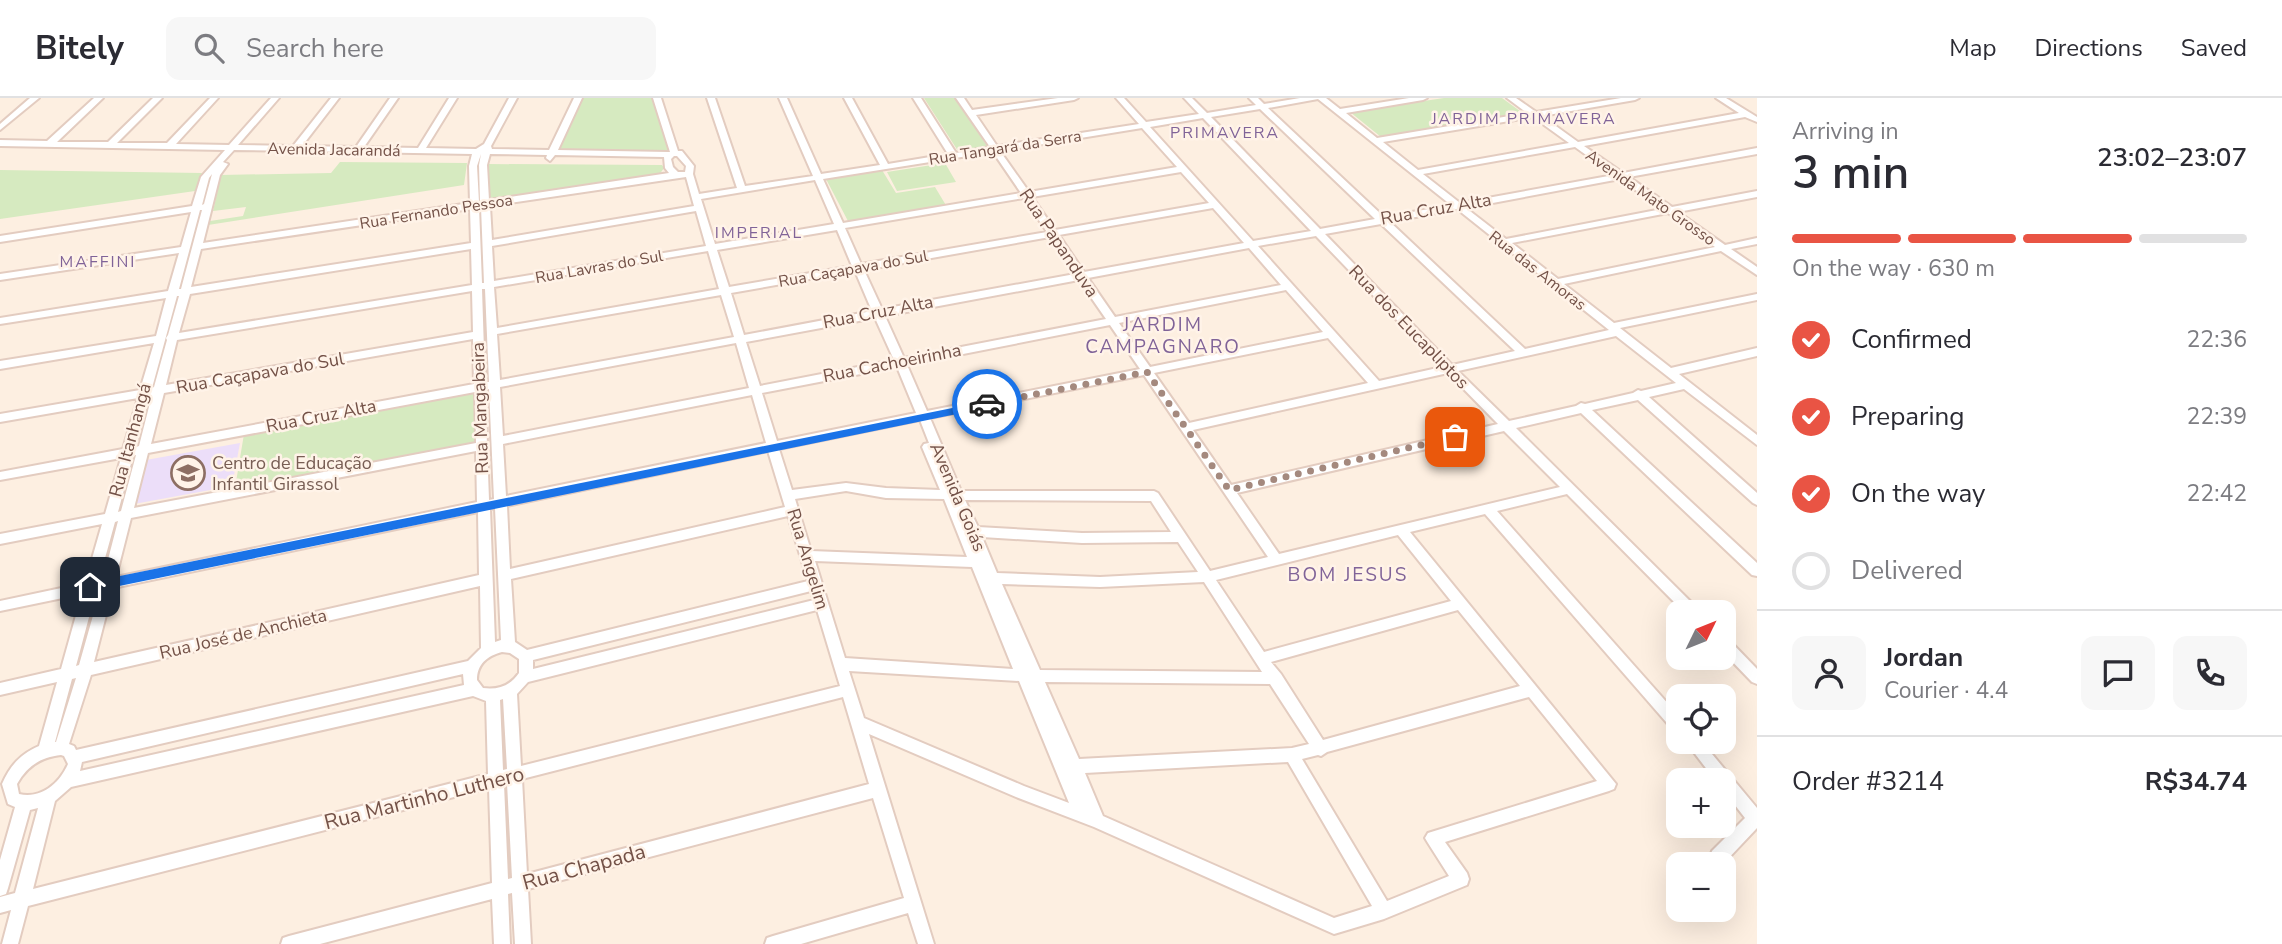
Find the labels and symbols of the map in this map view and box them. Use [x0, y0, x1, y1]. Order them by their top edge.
district label: JARDIM PRIMAVERA [1430, 108, 1617, 130]
district label: PRIMAVERA [1170, 122, 1280, 144]
street label: Rua Tangará da Serra [927, 125, 1083, 171]
street label: Avenida Jacarandá [267, 138, 401, 162]
street label: Avenida Mato Grosso [1581, 145, 1720, 251]
street label: Rua Papanduva [1014, 184, 1104, 302]
street label: Rua Cruz Alta [1379, 187, 1493, 231]
street label: Rua Fernando Pessoa [358, 189, 514, 235]
district label: IMPERIAL [715, 222, 803, 244]
street label: Rua das Amoras [1484, 226, 1591, 316]
street label: Rua Lavras do Sul [534, 245, 665, 289]
street label: Rua Caçapava do Sul [777, 245, 930, 293]
district label: MAFFINI [60, 251, 136, 273]
street label: Rua dos Eucapliptos [1343, 260, 1475, 394]
street label: Rua Cruz Alta [821, 290, 935, 334]
district label: JARDIM CAMPAGNARO [1085, 312, 1241, 360]
street label: Rua Cachoeirinha [821, 338, 963, 388]
street label: Rua Mangabeira [466, 342, 494, 474]
street label: Rua Caçapava do Sul [174, 346, 347, 400]
courier [952, 369, 1022, 439]
street label: Rua Itanhangá [103, 380, 157, 500]
street label: Rua Cruz Alta [264, 394, 378, 438]
pin [1425, 407, 1485, 467]
street label: Avenida Goiás [924, 439, 992, 555]
place label: Centro de Educação Infantil Girassol [212, 451, 372, 496]
school or university icon: Centro de Educação Infantil Girassol [169, 454, 207, 492]
street label: Rua Angelim [781, 505, 835, 613]
pin [60, 557, 120, 617]
district label: BOM JESUS [1288, 562, 1408, 588]
north arrow [1666, 600, 1736, 670]
street label: Rua José de Anchieta [157, 603, 329, 665]
street label: Rua Martinho Luthero [321, 760, 527, 836]
street label: Rua Chapada [519, 837, 649, 897]

